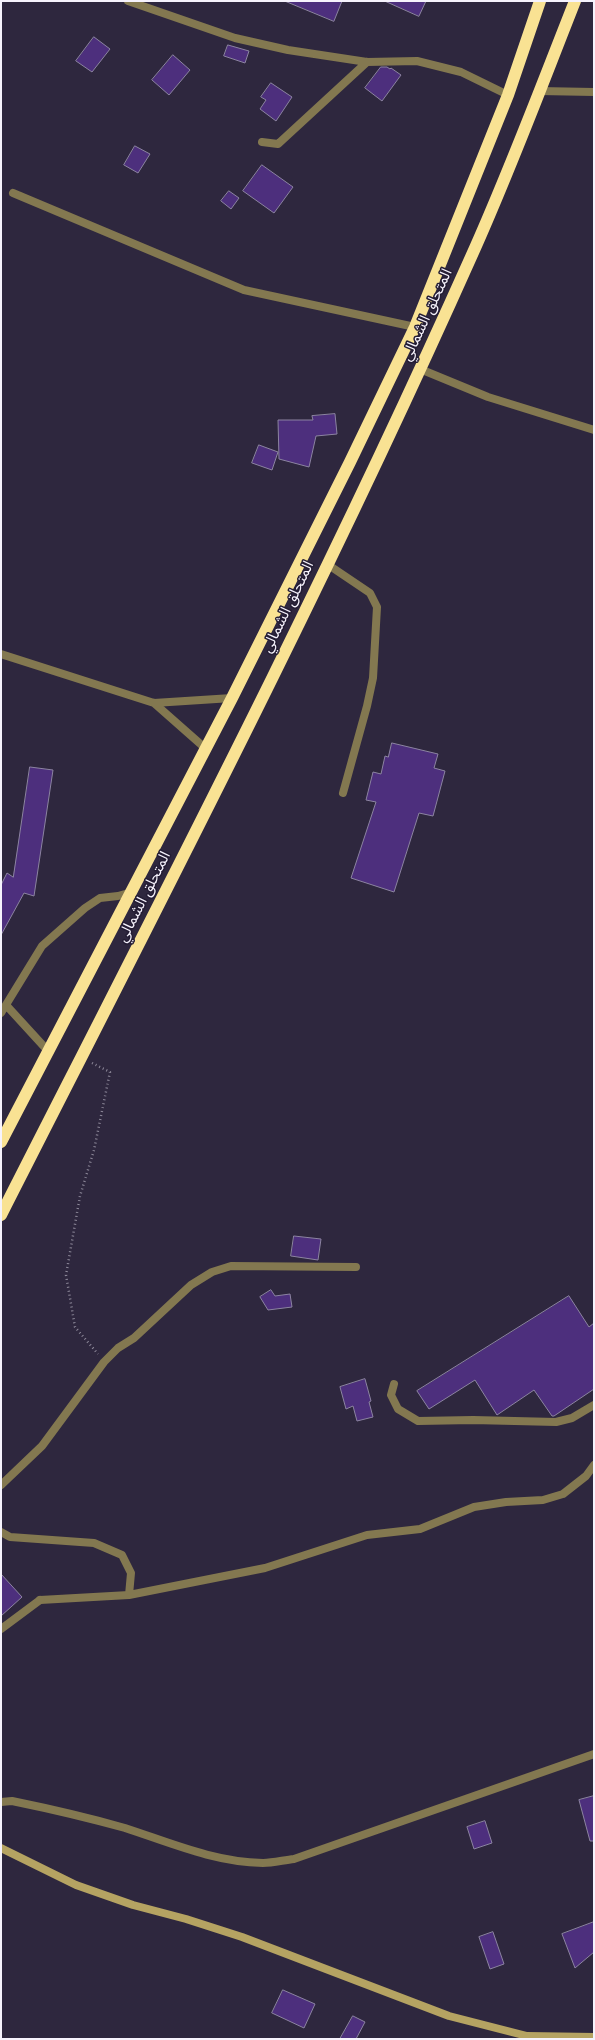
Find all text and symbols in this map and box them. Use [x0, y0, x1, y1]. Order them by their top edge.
street label: المتحلق الشمالي [398, 266, 456, 364]
street label: المتحلق الشمالي [258, 558, 318, 656]
street label: المتحلق الشمالي [113, 849, 175, 945]

